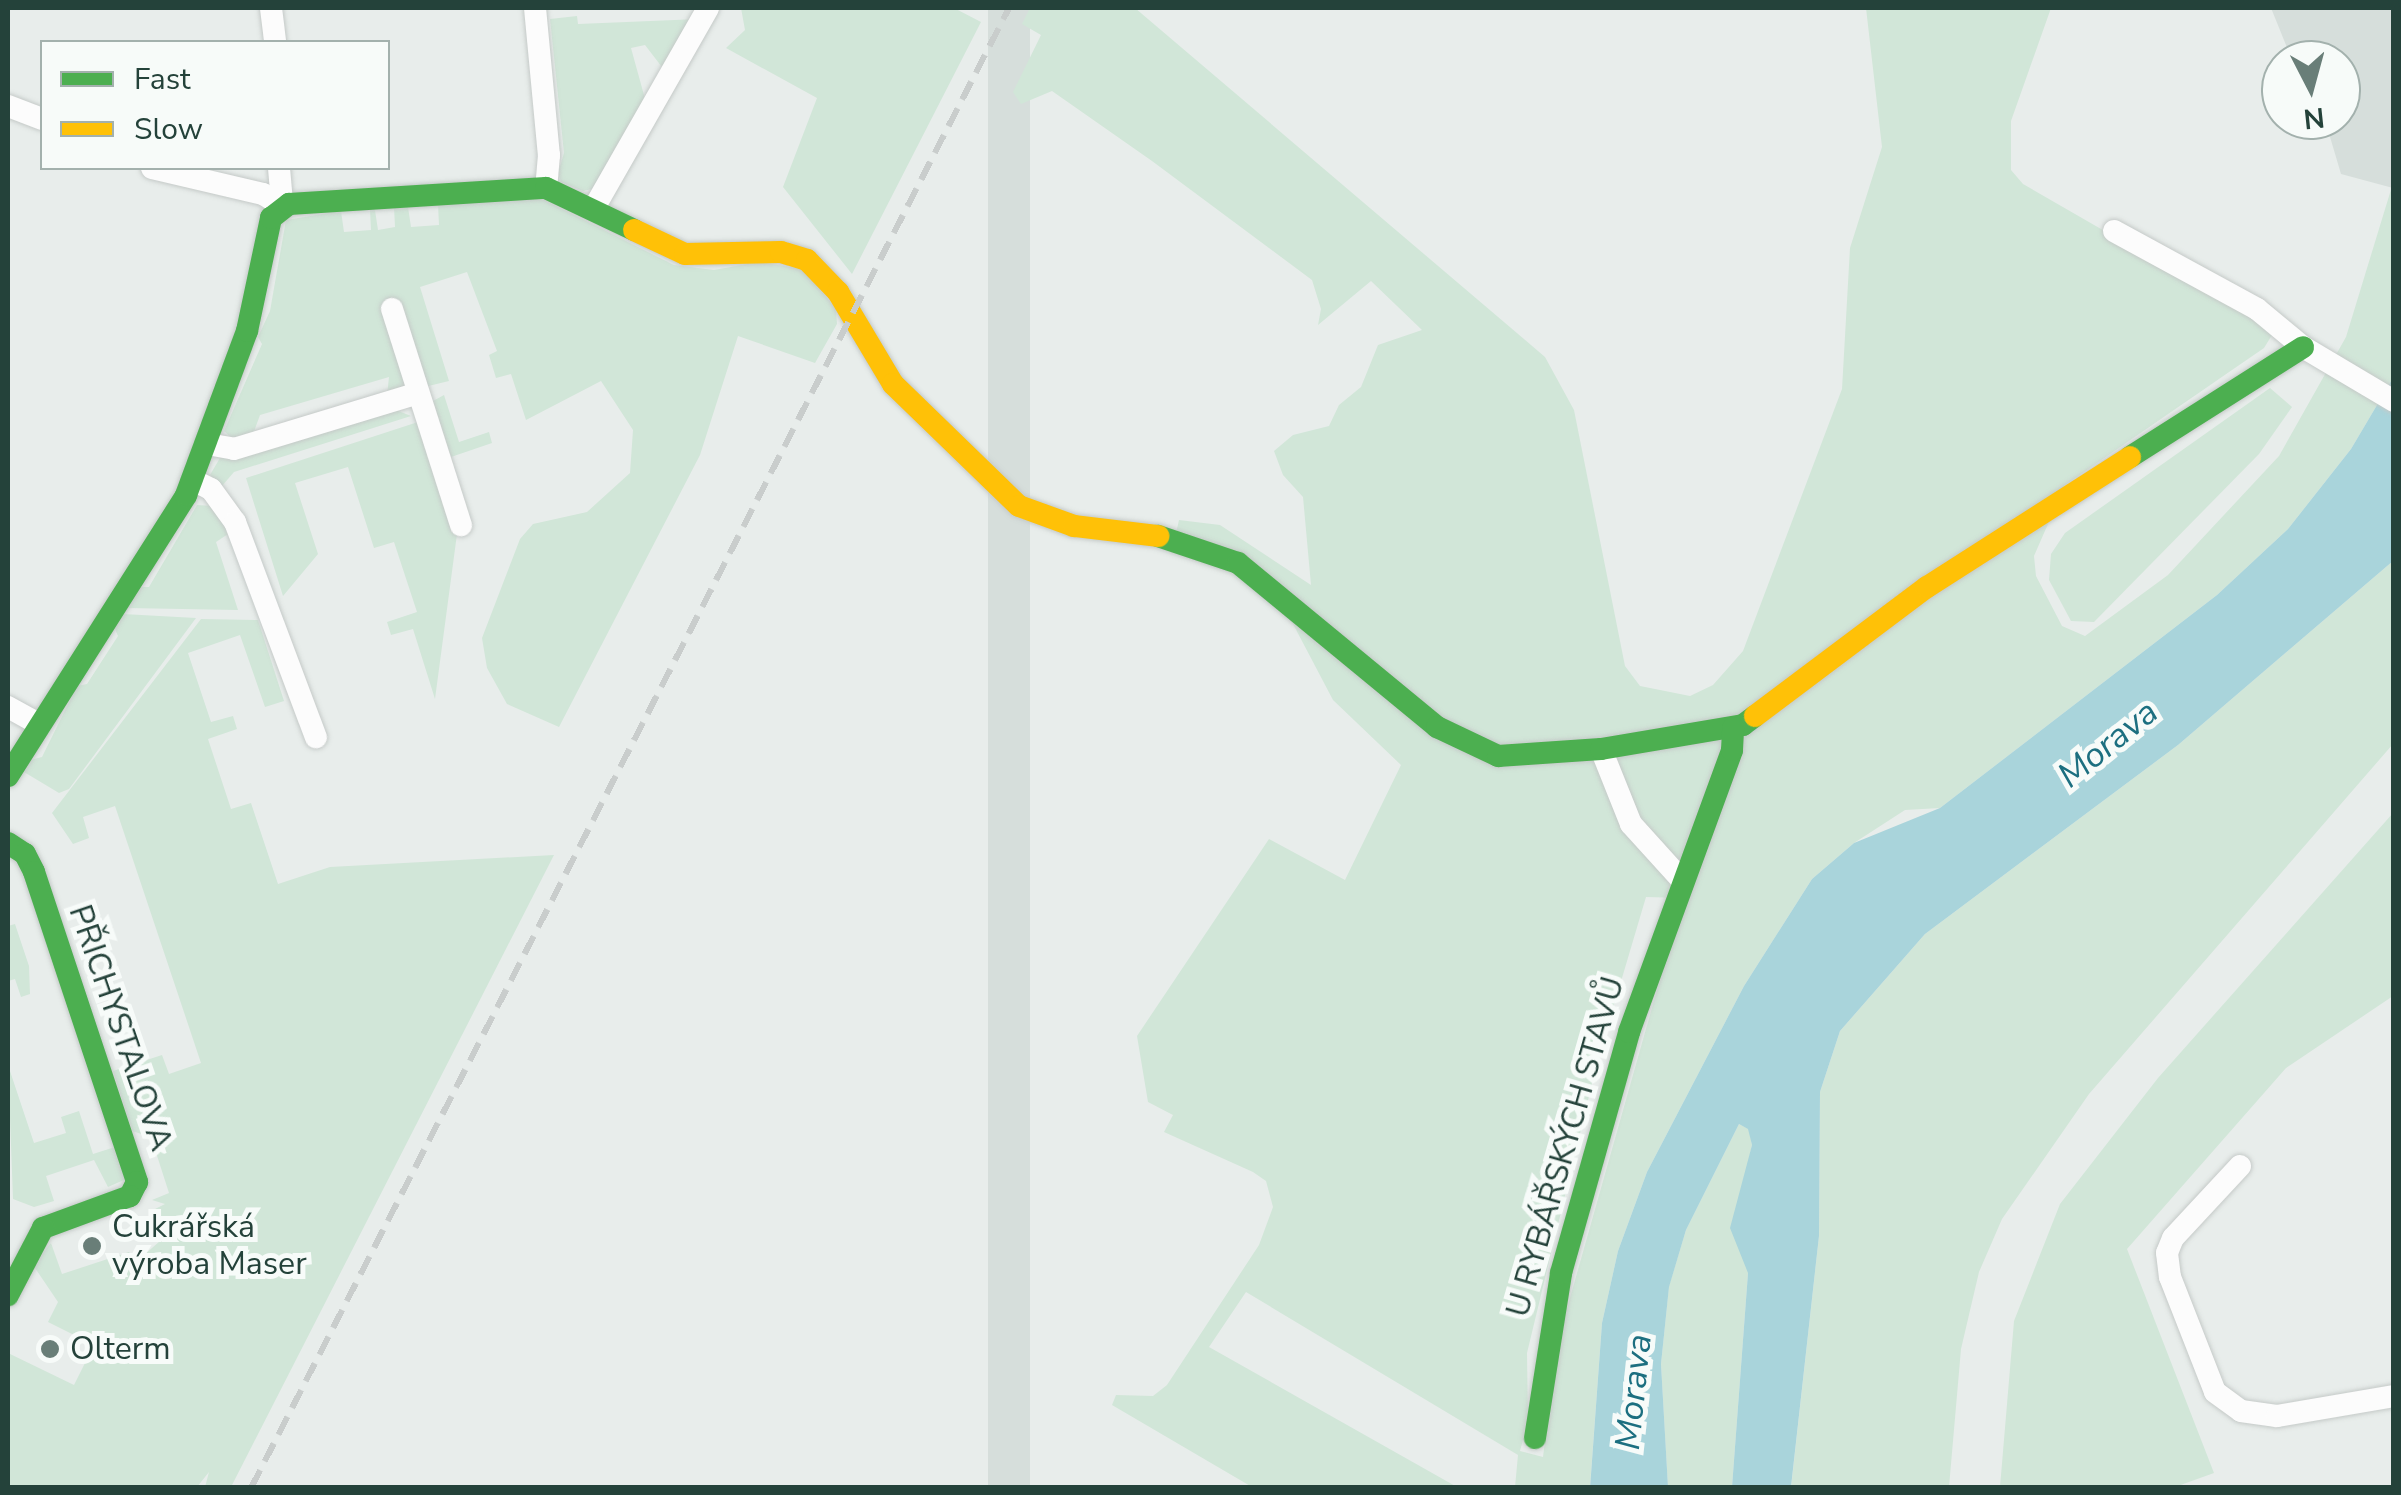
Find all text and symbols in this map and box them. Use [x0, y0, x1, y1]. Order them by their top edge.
legend [40, 40, 390, 170]
north arrow [2261, 40, 2361, 140]
text: Fast [134, 59, 191, 100]
text: N [2302, 98, 2326, 138]
text: Slow [134, 109, 203, 150]
water label: Morava [2050, 691, 2166, 797]
street label: PŘICHYSTALOVA [60, 900, 180, 1156]
street label: U RYBÁŘSKÝCH STAVŮ [1499, 973, 1633, 1321]
place label: Cukrářská výroba Maser [112, 1209, 307, 1284]
marker: Cukrářská výroba Maser [81, 1235, 103, 1257]
place label: Olterm [70, 1330, 171, 1368]
water label: Morava [1607, 1332, 1661, 1452]
marker: Olterm [39, 1338, 61, 1360]

